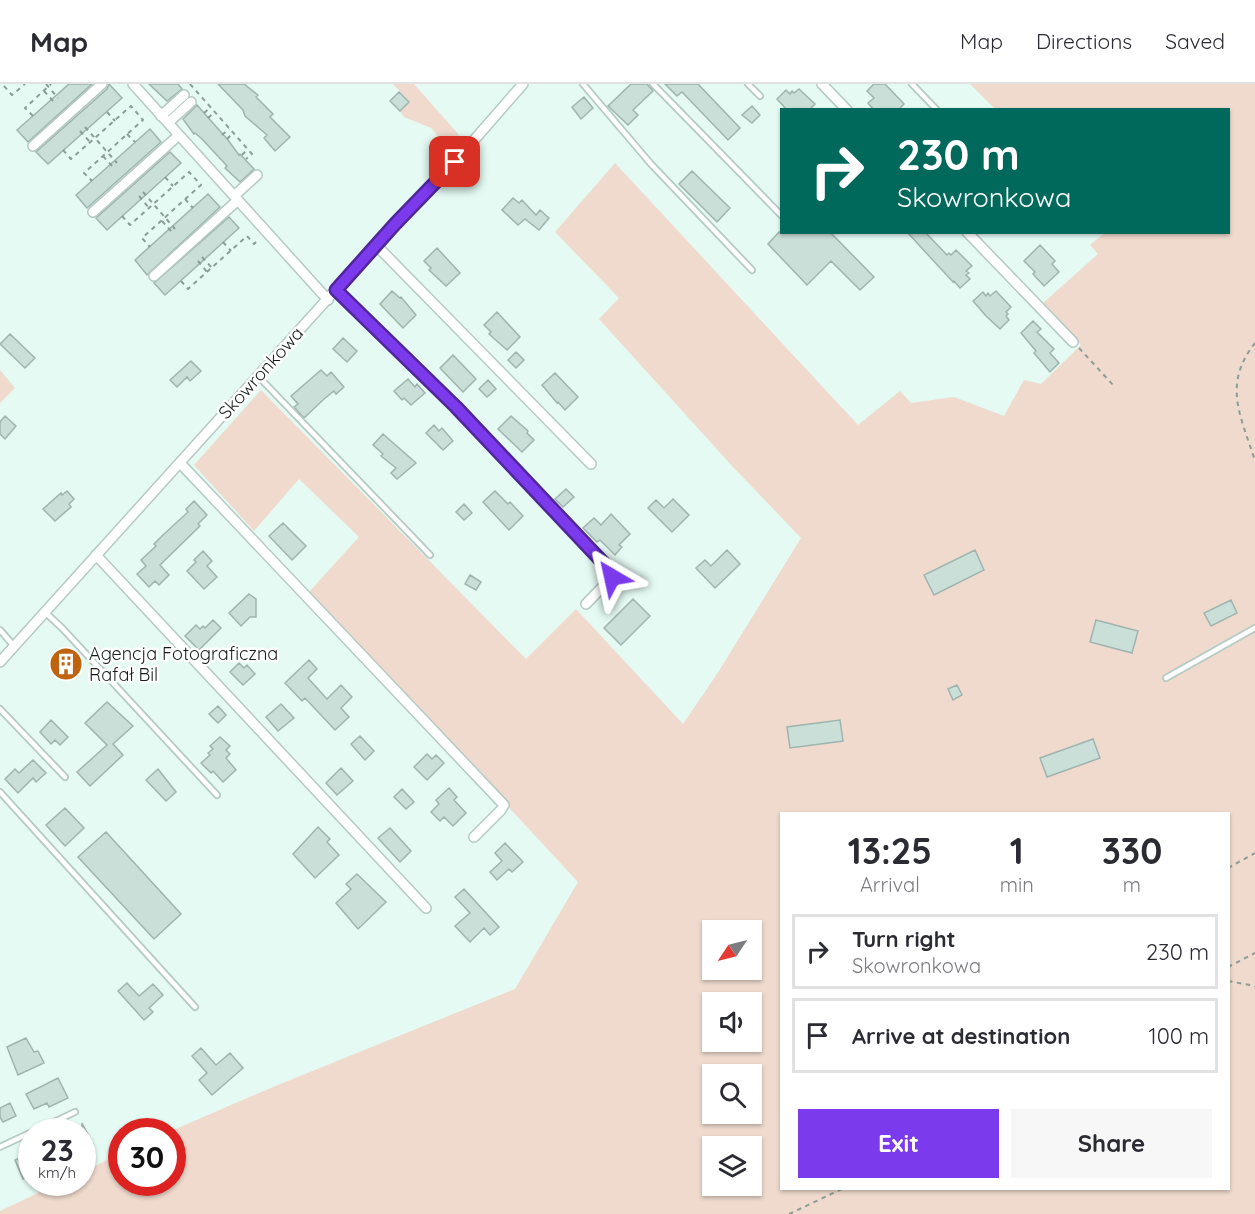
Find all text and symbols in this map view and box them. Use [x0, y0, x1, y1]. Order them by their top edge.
text: Map [30, 24, 88, 59]
text: Map [960, 28, 1003, 54]
text: Directions [1036, 28, 1132, 54]
text: Saved [1165, 28, 1225, 54]
text: 230 m [897, 128, 1020, 181]
icon: right [798, 132, 876, 210]
pin [429, 136, 480, 187]
icon: arrive [438, 145, 471, 178]
text: Skowronkowa [897, 180, 1071, 214]
street label: Skowronkowa [213, 322, 308, 424]
position arrow [580, 545, 644, 609]
place label: Agencja Fotograficzna Rafał Bil [89, 642, 278, 686]
building icon: Agencja Fotograficzna Rafał Bil [48, 646, 84, 682]
text: 13:25 [848, 828, 932, 873]
text: 1 [1010, 828, 1024, 873]
text: 330 [1102, 828, 1162, 873]
text: Arrival [860, 872, 920, 897]
text: min [1000, 872, 1034, 897]
text: m [1123, 872, 1141, 897]
north arrow [702, 920, 762, 980]
map controls [702, 920, 762, 1196]
text: Turn right [852, 925, 956, 953]
icon: right [801, 935, 834, 968]
text: 230 m [1146, 938, 1209, 966]
text: Skowronkowa [852, 953, 981, 978]
button: sound [702, 992, 762, 1052]
icon: arrive [801, 1019, 834, 1052]
text: Arrive at destination [852, 1022, 1070, 1050]
text: 100 m [1149, 1022, 1209, 1050]
button: search [702, 1064, 762, 1124]
button: Exit [798, 1109, 999, 1178]
button: Share [1011, 1109, 1212, 1178]
speed limit sign: 30 [108, 1118, 186, 1196]
text: 23 [40, 1131, 74, 1169]
button: layers [702, 1136, 762, 1196]
text: km/h [38, 1163, 76, 1182]

